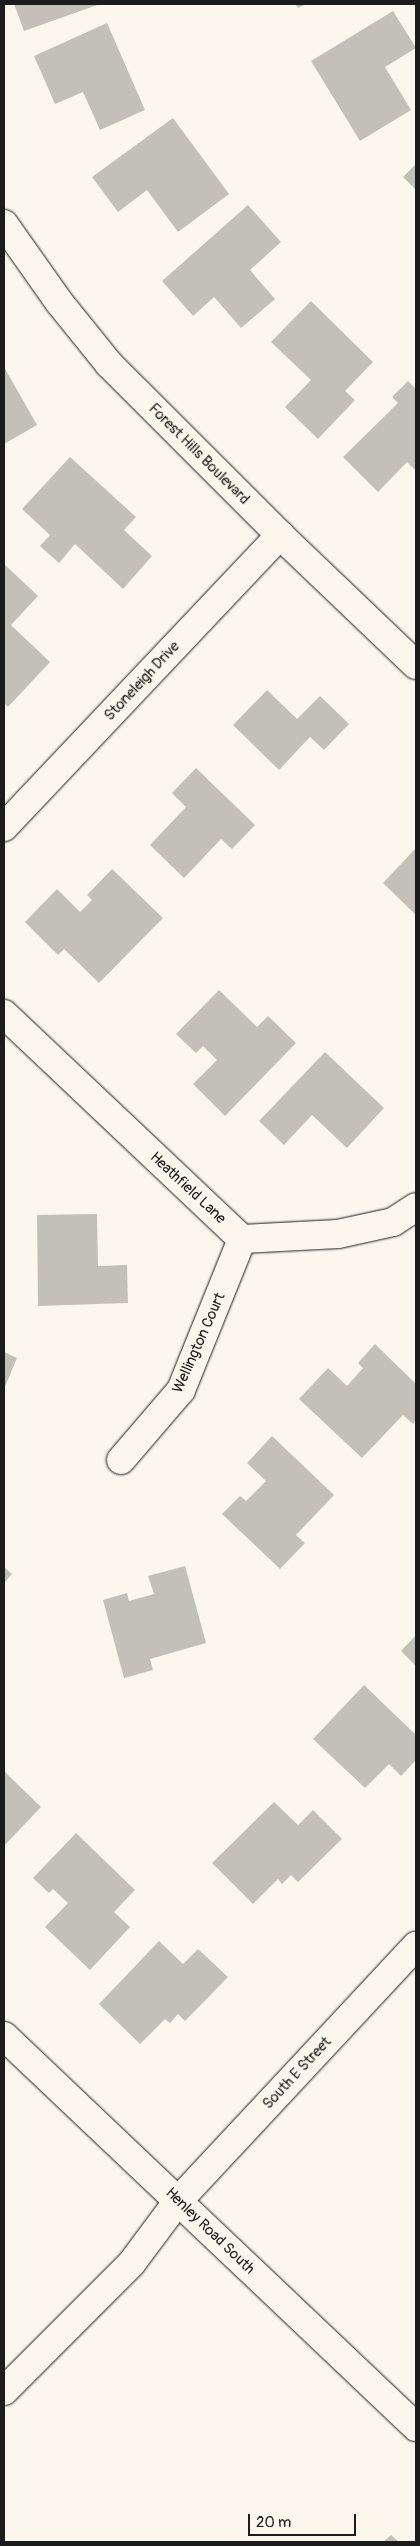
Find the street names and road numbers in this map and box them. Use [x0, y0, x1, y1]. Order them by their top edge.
street label: Forest Hills Boulevard [145, 400, 253, 508]
street label: Stoneleigh Drive [101, 637, 183, 725]
street label: Heathfield Lane [146, 1148, 230, 1228]
street label: Wellington Court [169, 1290, 229, 1396]
street label: South E Street [259, 2033, 335, 2113]
street label: Henley Road South [162, 2184, 258, 2278]

